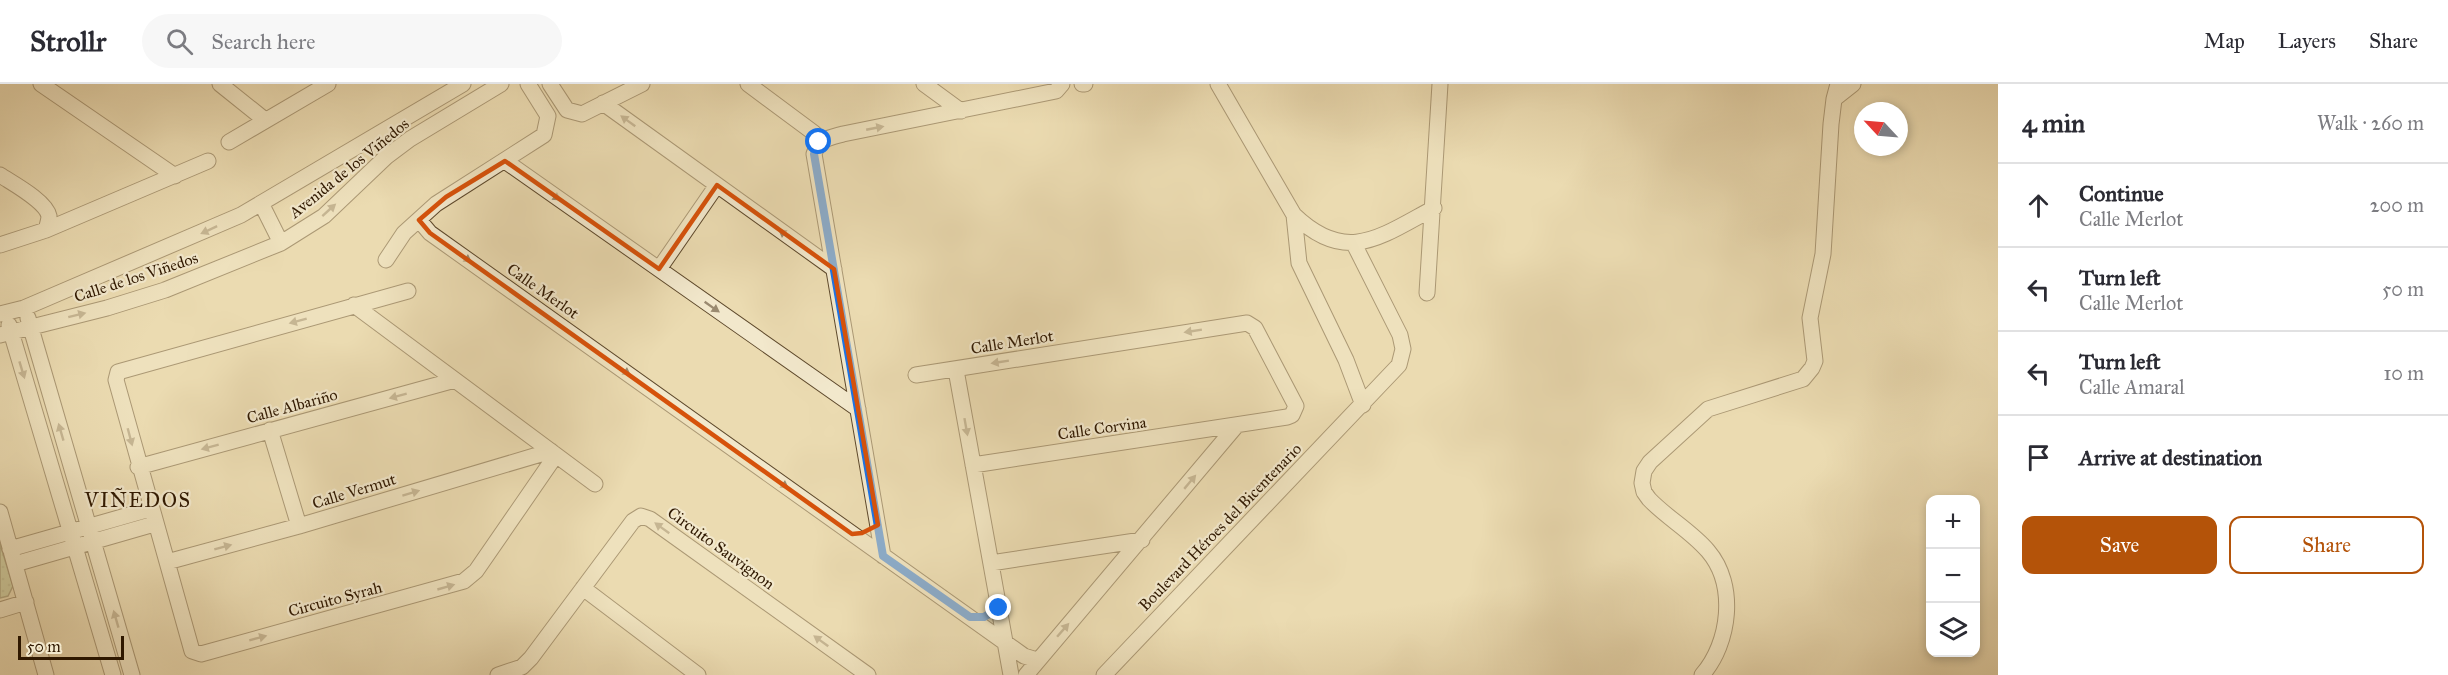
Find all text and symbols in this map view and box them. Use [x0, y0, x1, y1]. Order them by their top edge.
search box [142, 14, 562, 68]
text: Strollr [30, 24, 106, 59]
icon: search [163, 25, 196, 58]
text: Search here [211, 28, 315, 55]
text: Map [2204, 28, 2245, 54]
text: Layers [2278, 28, 2336, 54]
text: Share [2369, 28, 2418, 54]
north arrow [1854, 102, 1908, 156]
text: 4 min [2022, 107, 2085, 139]
text: Walk · 260 m [2317, 111, 2424, 135]
street label: Avenida de los Viñedos [285, 114, 413, 223]
one-way arrow [620, 115, 636, 127]
one-way arrow [866, 123, 885, 132]
route start [805, 128, 831, 154]
text: Continue [2079, 180, 2164, 207]
one-way arrow [544, 189, 560, 201]
icon: ahead [2022, 189, 2055, 222]
text: 200 m [2370, 193, 2424, 217]
one-way arrow [321, 204, 336, 217]
text: Calle Merlot [2079, 207, 2183, 231]
one-way arrow [200, 225, 217, 234]
one-way arrow [779, 229, 795, 241]
street label: Calle de los Viñedos [72, 248, 200, 306]
one-way arrow [455, 251, 471, 263]
street label: Calle Merlot [503, 259, 583, 323]
text: Turn left [2079, 264, 2161, 291]
icon: left [2022, 273, 2055, 306]
text: 50 m [2382, 277, 2424, 301]
text: Calle Merlot [2079, 291, 2183, 315]
one-way arrow [704, 301, 720, 313]
one-way arrow [68, 310, 86, 320]
one-way arrow [289, 317, 307, 326]
street label: Calle Merlot [969, 326, 1055, 358]
one-way arrow [1183, 327, 1202, 336]
text: Turn left [2079, 348, 2161, 375]
icon: left [2022, 357, 2055, 390]
one-way arrow [991, 358, 1010, 367]
one-way arrow [18, 361, 27, 379]
text: 10 m [2383, 361, 2424, 385]
one-way arrow [614, 364, 630, 376]
text: Calle Amaral [2079, 375, 2185, 399]
street label: Calle Albariño [245, 385, 339, 427]
one-way arrow [389, 391, 408, 401]
street label: Calle Corvina [1057, 412, 1148, 444]
one-way arrow [962, 418, 971, 437]
one-way arrow [56, 422, 65, 440]
one-way arrow [126, 428, 136, 446]
street label: Boulevard Héroes del Bicentenario [1135, 439, 1305, 615]
icon: arrive [2022, 441, 2055, 474]
one-way arrow [201, 443, 219, 452]
text: Arrive at destination [2079, 444, 2262, 471]
street label: Calle Vermut [310, 469, 398, 513]
one-way arrow [1183, 474, 1196, 490]
one-way arrow [773, 477, 789, 489]
district label: VIÑEDOS [84, 487, 191, 512]
one-way arrow [402, 488, 420, 497]
map controls [1926, 495, 1980, 657]
button: + [1926, 495, 1980, 549]
street label: Circuito Sauvignon [663, 503, 779, 594]
button: Save [2022, 516, 2217, 574]
button: Share [2229, 516, 2424, 574]
one-way arrow [655, 522, 670, 534]
one-way arrow [214, 541, 232, 551]
button: − [1926, 549, 1980, 603]
street label: Circuito Syrah [286, 577, 384, 621]
one-way arrow [437, 582, 455, 591]
route end [985, 594, 1011, 620]
button: layers [1926, 603, 1980, 657]
one-way arrow [110, 610, 120, 628]
one-way arrow [1056, 623, 1069, 638]
scale bar [18, 633, 124, 660]
one-way arrow [249, 633, 267, 643]
one-way arrow [813, 635, 829, 647]
text: 50 m [27, 637, 61, 656]

